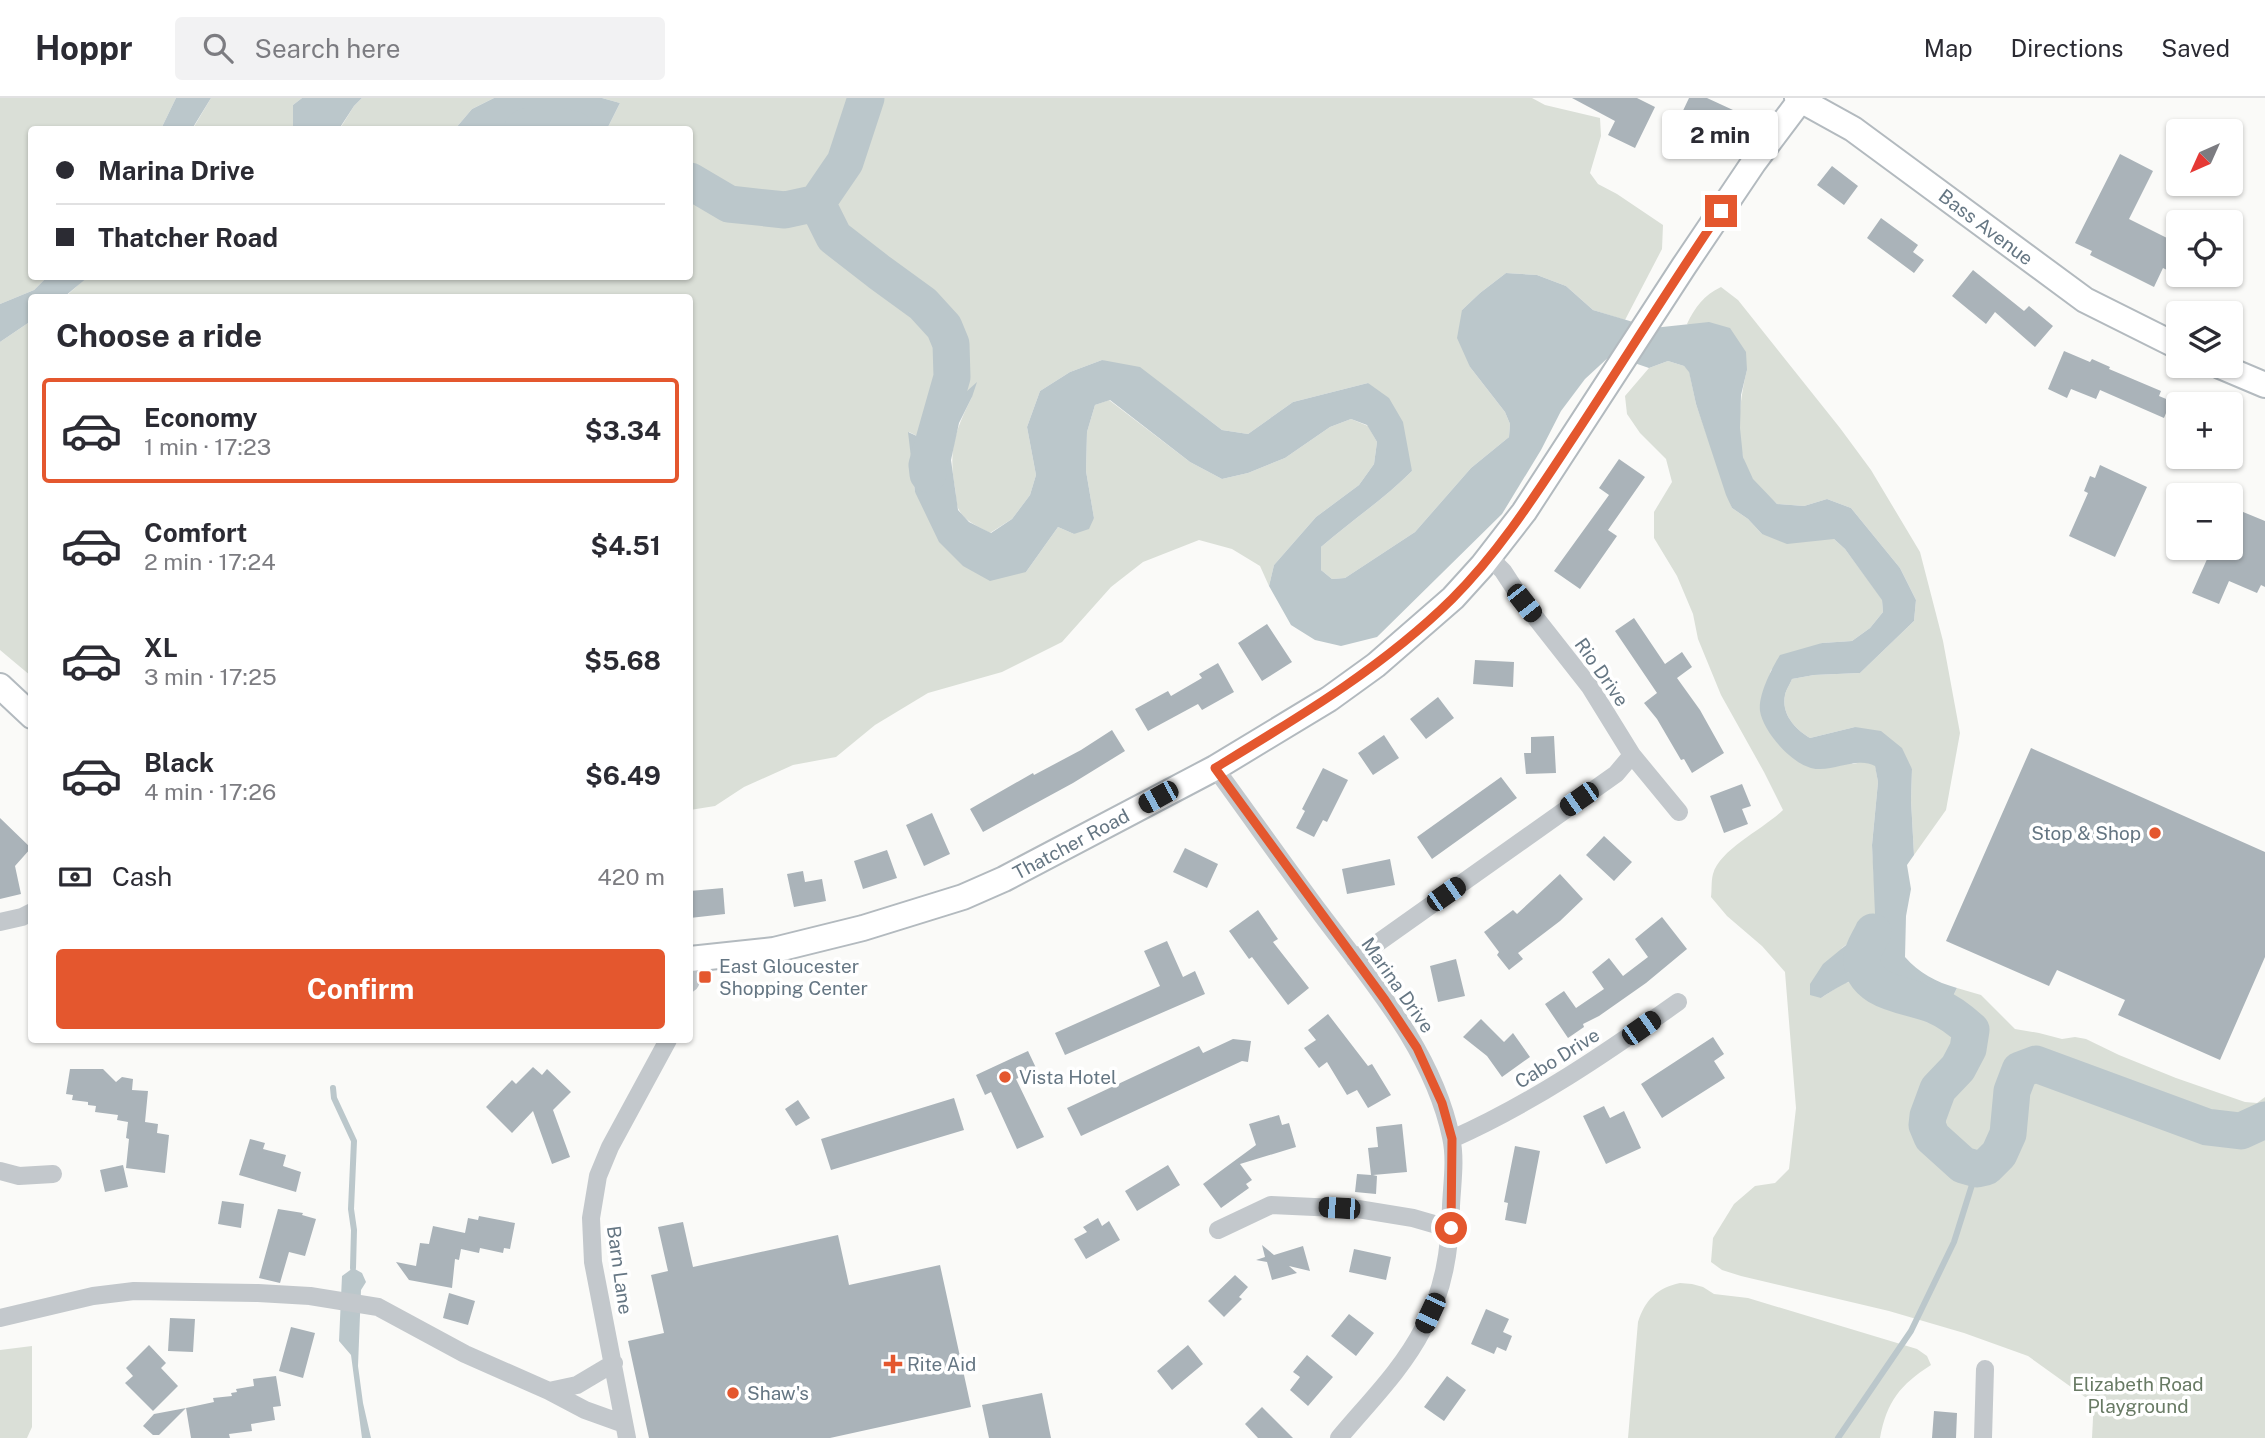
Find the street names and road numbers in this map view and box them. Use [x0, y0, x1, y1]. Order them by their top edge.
street label: Bass Avenue [1935, 184, 2037, 270]
street label: Rio Drive [1571, 634, 1633, 710]
street label: Thatcher Road [1009, 804, 1133, 884]
street label: Marina Drive [1357, 933, 1439, 1037]
street label: Cabo Drive [1511, 1023, 1603, 1093]
street label: Barn Lane [603, 1224, 637, 1316]

